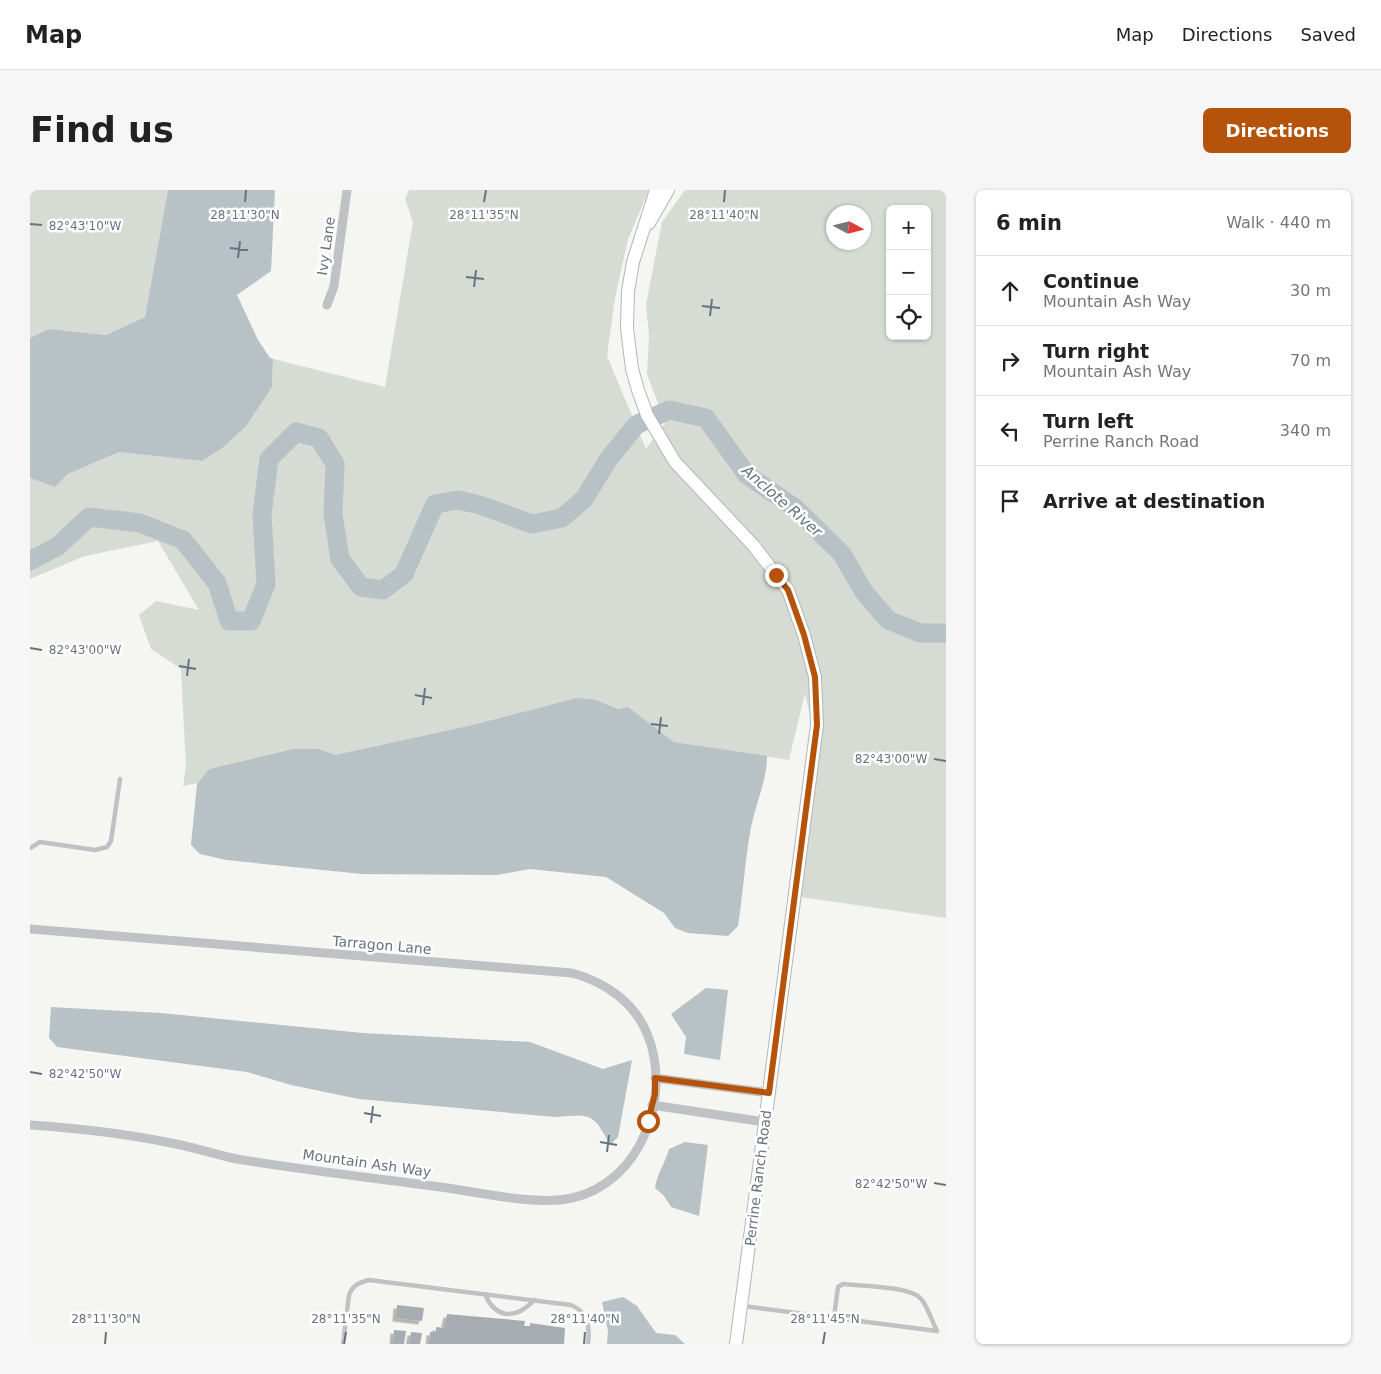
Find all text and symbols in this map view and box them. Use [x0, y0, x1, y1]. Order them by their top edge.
text: Map [25, 21, 82, 49]
text: Map [1116, 24, 1154, 45]
text: Directions [1182, 24, 1272, 45]
text: Saved [1300, 24, 1356, 45]
button: Directions [1203, 108, 1351, 153]
text: Find us [30, 110, 174, 150]
north arrow [826, 205, 871, 250]
map controls [886, 205, 931, 340]
button: + [886, 205, 931, 250]
text: 28°11'30"N [210, 208, 280, 222]
text: 28°11'35"N [449, 208, 519, 222]
text: 28°11'40"N [689, 208, 759, 222]
text: 6 min [996, 211, 1062, 235]
text: Walk · 440 m [1226, 213, 1331, 232]
street label: Ivy Lane [314, 216, 338, 276]
text: 82°43'10"W [49, 219, 121, 233]
button: − [886, 250, 931, 295]
text: Continue [1043, 270, 1139, 292]
icon: ahead [996, 277, 1024, 305]
text: 30 m [1290, 281, 1331, 300]
text: Mountain Ash Way [1043, 292, 1191, 311]
button: locate [886, 295, 931, 340]
text: Turn right [1043, 340, 1149, 362]
icon: right [996, 347, 1024, 375]
text: 70 m [1290, 351, 1331, 370]
text: Mountain Ash Way [1043, 362, 1191, 381]
text: Turn left [1043, 410, 1134, 432]
icon: left [996, 417, 1024, 445]
text: 340 m [1280, 421, 1331, 440]
text: Perrine Ranch Road [1043, 432, 1199, 451]
water label: Anclote River [738, 461, 826, 541]
icon: arrive [996, 487, 1024, 515]
text: Arrive at destination [1043, 490, 1265, 512]
route end [765, 564, 788, 587]
text: 82°43'00"W [49, 643, 121, 657]
text: 82°43'00"W [855, 752, 927, 766]
street label: Tarragon Lane [331, 933, 432, 957]
text: 82°42'50"W [49, 1067, 121, 1081]
street label: Perrine Ranch Road [742, 1109, 774, 1247]
route start [637, 1110, 660, 1133]
street label: Mountain Ash Way [302, 1146, 432, 1180]
text: 82°42'50"W [855, 1177, 927, 1191]
text: 28°11'30"N [71, 1312, 141, 1326]
text: 28°11'35"N [311, 1312, 381, 1326]
text: 28°11'40"N [550, 1312, 620, 1326]
text: 28°11'45"N [790, 1312, 860, 1326]

